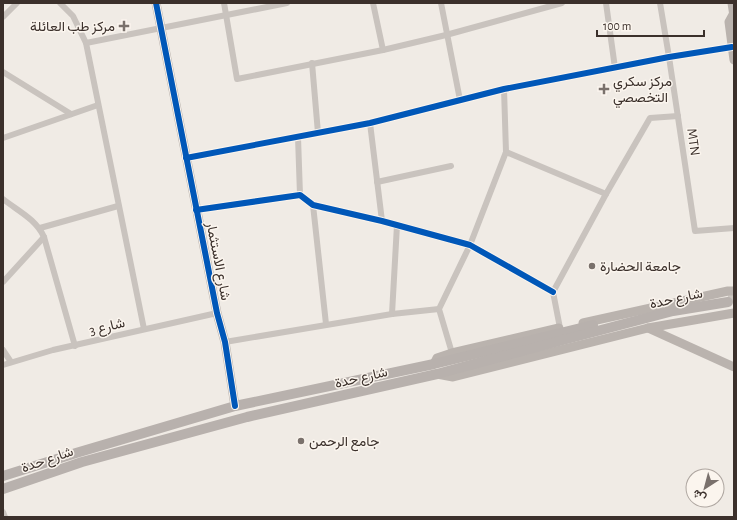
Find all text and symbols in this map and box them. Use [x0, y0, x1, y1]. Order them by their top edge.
scale bar [597, 12, 704, 38]
place label: مركز طب العائلة [30, 20, 115, 35]
marker: مركز طب العائلة [118, 20, 130, 32]
text: 100 m [603, 20, 631, 32]
place label: مركز سكري التخصصي [613, 75, 672, 109]
marker: مركز سكري التخصصي [598, 83, 610, 95]
street label: MTN [684, 128, 702, 157]
street label: شارع الاستثمار [200, 220, 232, 302]
place label: جامعة الحضارة [600, 260, 681, 275]
marker: جامعة الحضارة [587, 261, 597, 271]
street label: شارع حدة [648, 287, 705, 314]
street label: شارع 3 [88, 316, 127, 341]
street label: شارع حدة [333, 365, 390, 394]
place label: جامع الرحمن [309, 435, 379, 452]
marker: جامع الرحمن [296, 436, 306, 446]
street label: شارع حدة [20, 445, 76, 478]
north arrow [685, 468, 725, 508]
text: ش [691, 487, 709, 504]

